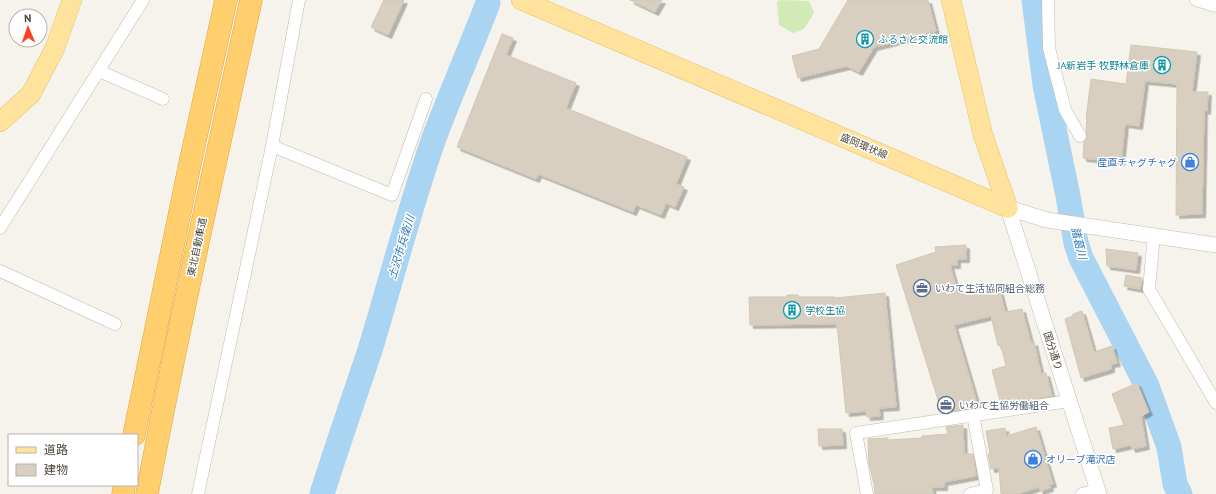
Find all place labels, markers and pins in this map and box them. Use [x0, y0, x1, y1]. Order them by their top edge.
building icon: ふるさと交流館 [855, 29, 875, 49]
place label: ふるさと交流館 [878, 33, 948, 46]
building icon: JA新岩手 牧野林倉庫 [1152, 55, 1172, 75]
place label: JA新岩手 牧野林倉庫 [1057, 59, 1149, 72]
shop icon: 産直チャグチャグ [1180, 152, 1200, 172]
place label: 産直チャグチャグ [1097, 156, 1177, 169]
office icon: いわて生活協同組合総務 [912, 278, 932, 298]
place label: いわて生活協同組合総務 [935, 282, 1045, 295]
building icon: 学校生協 [782, 300, 802, 320]
place label: 学校生協 [805, 304, 845, 317]
office icon: いわて生協労働組合 [936, 395, 956, 415]
place label: いわて生協労働組合 [959, 399, 1049, 412]
shop icon: オリーブ滝沢店 [1023, 449, 1043, 469]
place label: オリーブ滝沢店 [1046, 453, 1115, 466]

